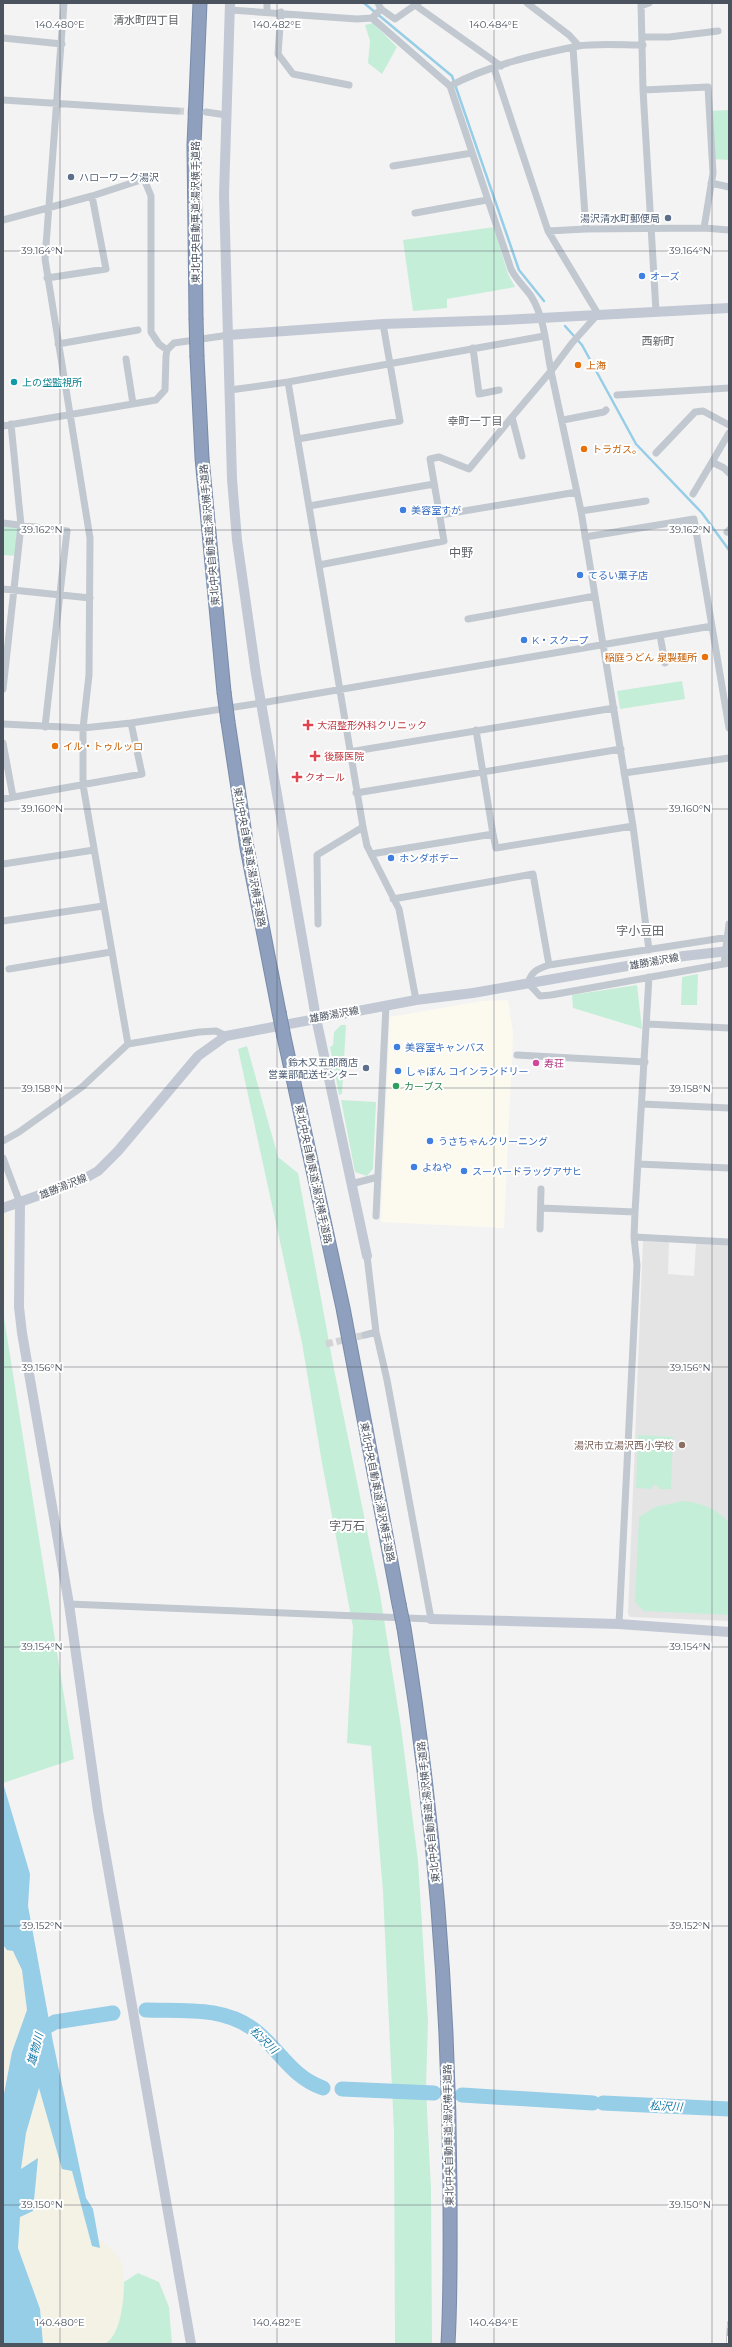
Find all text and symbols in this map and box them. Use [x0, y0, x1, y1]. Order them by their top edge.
district label: 清水町四丁目 [113, 13, 179, 27]
text: 140.480°E [35, 18, 85, 31]
text: 140.482°E [253, 18, 301, 31]
text: 140.484°E [469, 18, 519, 31]
street label: 東北中央自動車道;湯沢横手道路 [189, 141, 202, 283]
place label: ハローワーク湯沢 [79, 171, 159, 184]
marker: ハローワーク湯沢 [66, 172, 76, 182]
place label: 湯沢清水町郵便局 [580, 212, 660, 225]
marker: 湯沢清水町郵便局 [663, 213, 673, 223]
text: 39.164°N [21, 244, 63, 257]
text: 39.164°N [669, 244, 711, 257]
place label: オーズ [650, 270, 680, 283]
marker: オーズ [637, 271, 647, 281]
district label: 西新町 [642, 334, 675, 348]
place label: 上海 [586, 359, 606, 372]
marker: 上海 [573, 360, 583, 370]
place label: 上の垈監視所 [22, 376, 82, 389]
marker: 上の垈監視所 [9, 377, 19, 387]
district label: 幸町一丁目 [448, 414, 503, 428]
place label: トラガス。 [592, 443, 642, 456]
marker: トラガス。 [579, 444, 589, 454]
street label: 東北中央自動車道;湯沢横手道路 [197, 464, 222, 606]
place label: 美容室すが [411, 504, 461, 517]
marker: 美容室すが [398, 505, 408, 515]
text: 39.162°N [21, 523, 63, 536]
text: 39.162°N [669, 523, 711, 536]
district label: 中野 [449, 545, 473, 560]
place label: てるい菓子店 [588, 569, 648, 582]
marker: てるい菓子店 [575, 570, 585, 580]
place label: K・スクープ [532, 634, 589, 647]
marker: K・スクープ [519, 635, 529, 645]
place label: 稲庭うどん 泉製麺所 [604, 651, 697, 664]
marker: 稲庭うどん 泉製麺所 [700, 652, 710, 662]
marker: 大沼整形外科クリニック [302, 719, 314, 731]
place label: 大沼整形外科クリニック [317, 719, 427, 732]
place label: イル・トゥルッロ [63, 740, 143, 753]
marker: イル・トゥルッロ [50, 741, 60, 751]
marker: 後藤医院 [309, 750, 321, 762]
place label: 後藤医院 [324, 750, 364, 763]
place label: クオール [305, 771, 345, 784]
marker: クオール [292, 772, 302, 782]
street label: 東北中央自動車道;湯沢横手道路 [231, 786, 268, 928]
text: 39.160°N [21, 802, 63, 815]
text: 39.160°N [669, 802, 711, 815]
place label: ホンダボデー [399, 852, 459, 865]
marker: ホンダボデー [386, 853, 396, 863]
district label: 字小豆田 [616, 923, 664, 938]
street label: 雄勝湯沢線 [628, 951, 680, 972]
street label: 雄勝湯沢線 [308, 1004, 360, 1025]
place label: 美容室キャンパス [405, 1041, 485, 1054]
marker: 美容室キャンパス [392, 1042, 402, 1052]
place label: 鈴木又五郎商店 営業部配送センター [268, 1056, 358, 1081]
place label: 寿荘 [544, 1057, 564, 1070]
marker: 寿荘 [531, 1058, 541, 1068]
marker: 鈴木又五郎商店 営業部配送センター [361, 1063, 371, 1073]
place label: しゃぼん コインランドリー [406, 1065, 529, 1078]
marker: しゃぼん コインランドリー [393, 1066, 403, 1076]
place label: カーブス [404, 1080, 443, 1093]
marker: カーブス [391, 1081, 401, 1091]
text: 39.158°N [21, 1082, 63, 1095]
text: 39.158°N [669, 1082, 711, 1095]
street label: 東北中央自動車道;湯沢横手道路 [292, 1103, 335, 1245]
place label: うさちゃんクリーニング [438, 1135, 548, 1148]
marker: うさちゃんクリーニング [425, 1136, 435, 1146]
place label: よねや [422, 1161, 452, 1174]
marker: よねや [409, 1162, 419, 1172]
place label: スーパードラッグアサヒ [472, 1165, 582, 1178]
marker: スーパードラッグアサヒ [459, 1166, 469, 1176]
street label: 雄勝湯沢線 [38, 1171, 89, 1202]
text: 39.156°N [21, 1361, 63, 1374]
text: 39.156°N [669, 1361, 711, 1374]
street label: 東北中央自動車道;湯沢横手道路 [358, 1421, 397, 1563]
place label: 湯沢市立湯沢西小学校 [574, 1439, 674, 1452]
marker: 湯沢市立湯沢西小学校 [677, 1440, 687, 1450]
district label: 字万石 [329, 1518, 365, 1533]
text: 39.154°N [21, 1640, 63, 1653]
text: 39.154°N [669, 1640, 711, 1653]
street label: 東北中央自動車道;湯沢横手道路 [415, 1741, 442, 1883]
text: 39.152°N [22, 1919, 62, 1932]
text: 39.152°N [670, 1919, 710, 1932]
water label: 松沢川 [247, 2024, 282, 2057]
water label: 雄物川 [24, 2030, 46, 2067]
street label: 東北中央自動車道;湯沢横手道路 [441, 2064, 456, 2206]
water label: 松沢川 [649, 2098, 684, 2114]
text: 39.150°N [21, 2198, 63, 2211]
text: 39.150°N [669, 2198, 711, 2211]
text: 140.480°E [35, 2316, 85, 2329]
text: 140.482°E [253, 2316, 301, 2329]
text: 140.484°E [469, 2316, 519, 2329]

